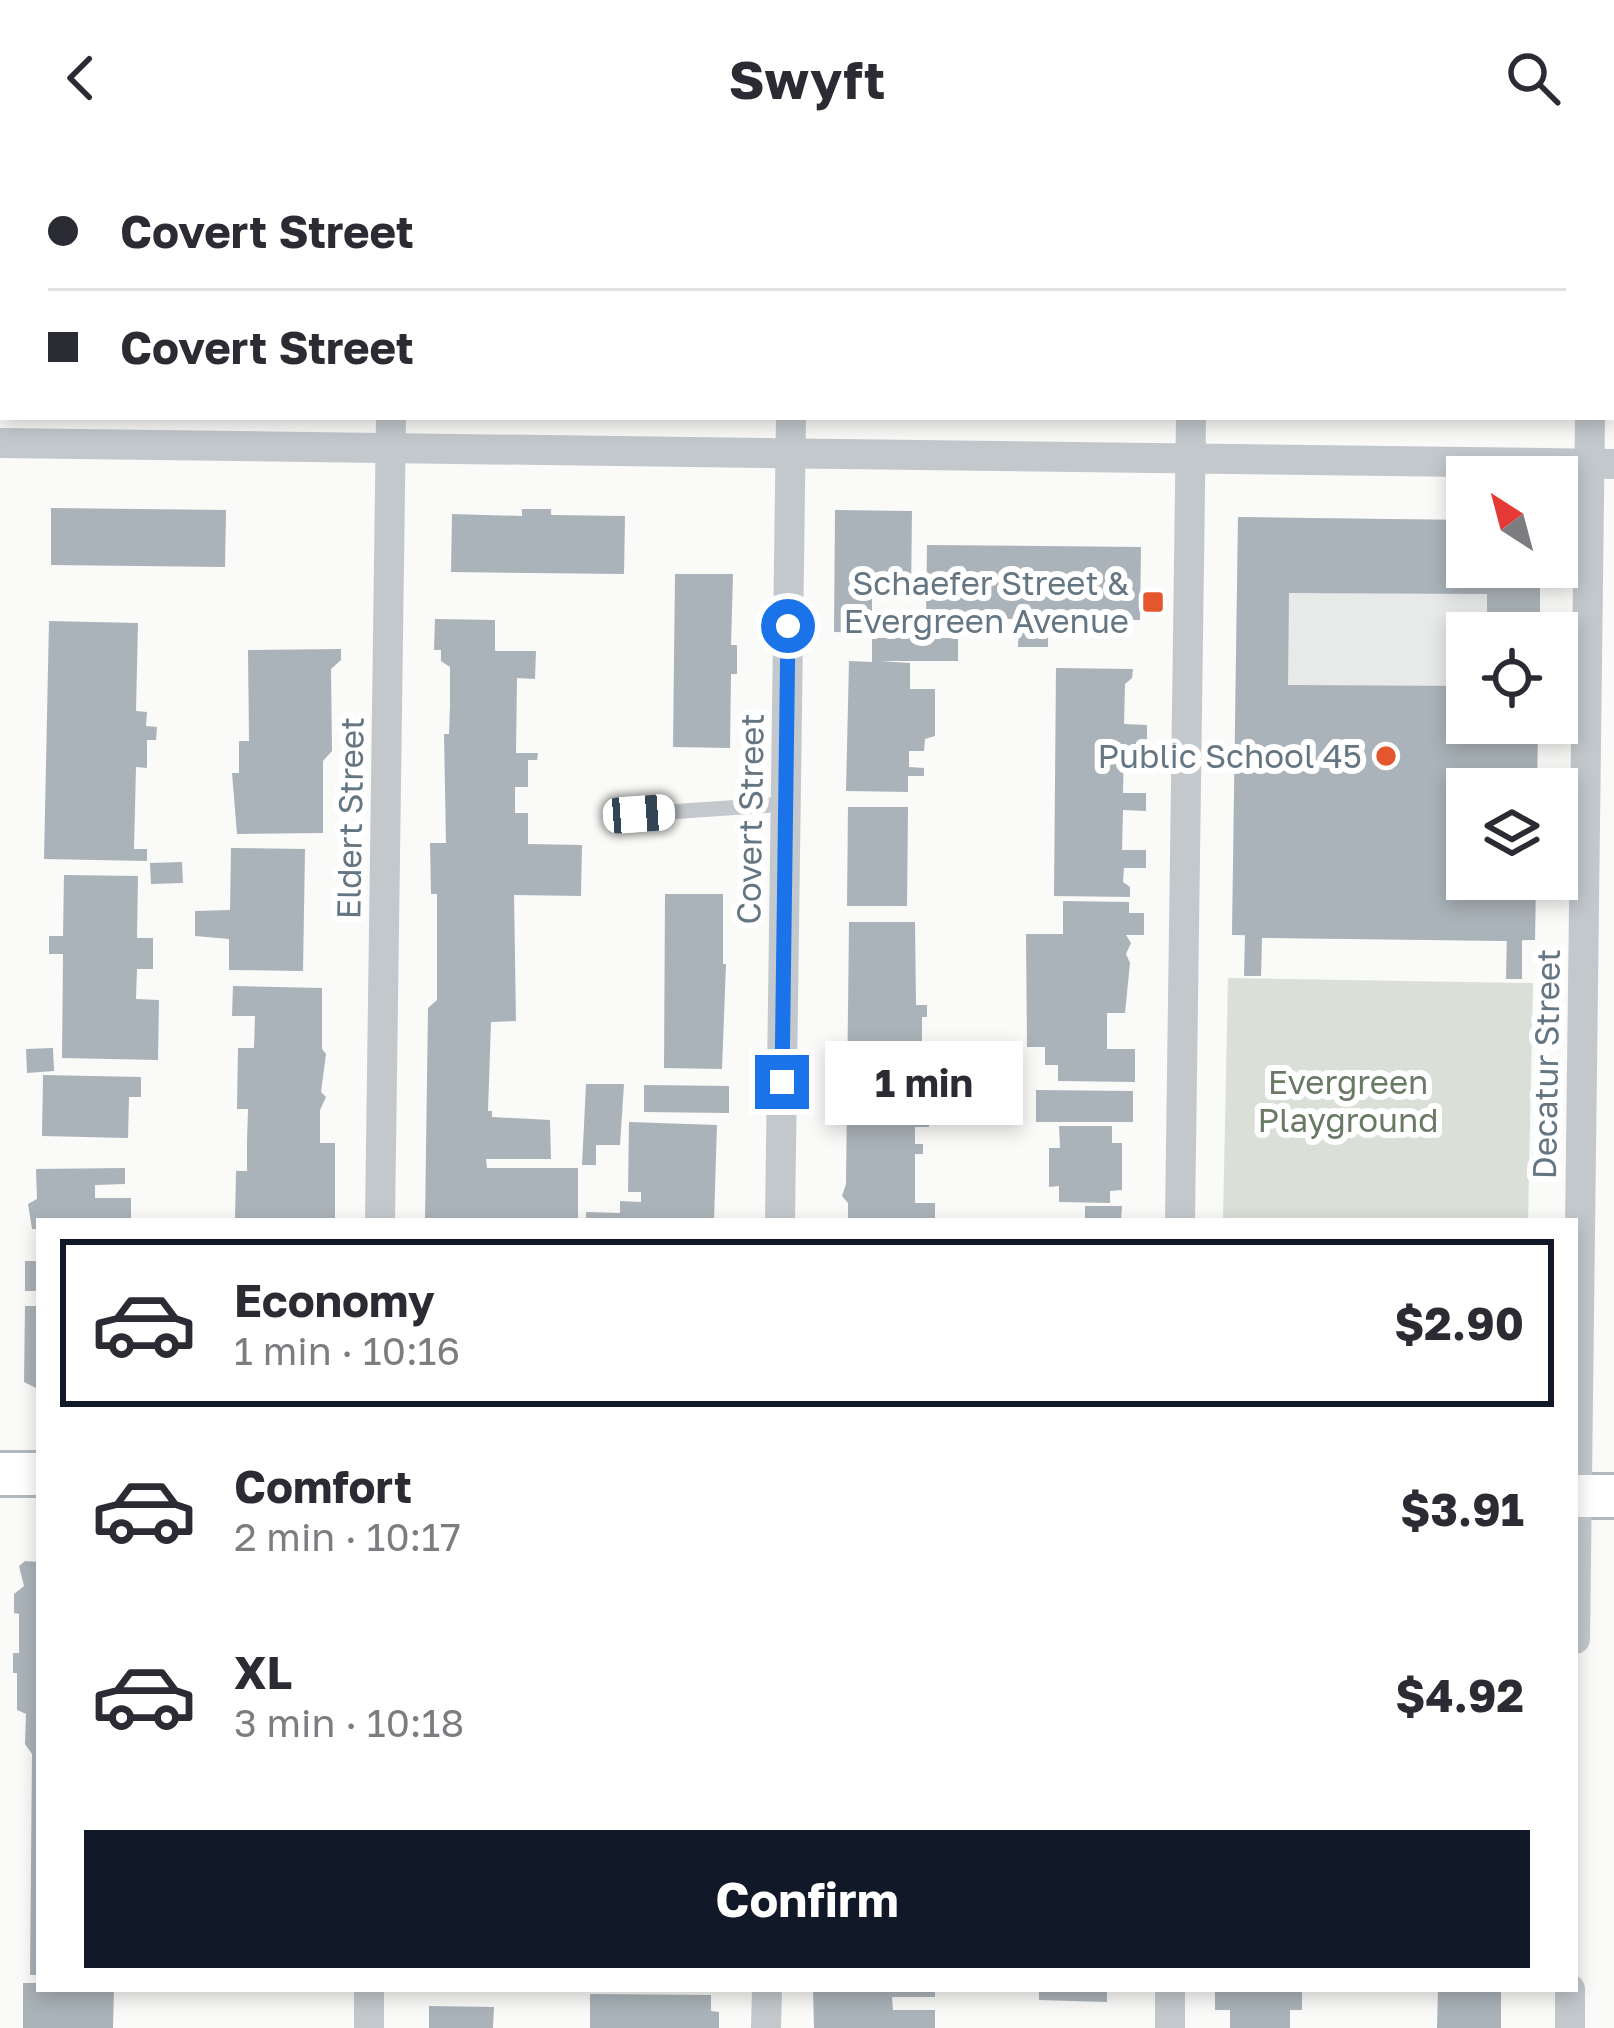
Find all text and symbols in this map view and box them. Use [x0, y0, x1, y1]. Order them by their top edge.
icon: back [48, 45, 114, 111]
icon: search [1500, 45, 1566, 111]
text: Swyft [729, 46, 885, 111]
text: Covert Street [120, 204, 414, 258]
text: Covert Street [120, 320, 414, 374]
north arrow [1446, 456, 1578, 588]
map controls [1446, 456, 1578, 900]
place label: Schaefer Street & Evergreen Avenue [844, 563, 1129, 640]
marker: Schaefer Street & Evergreen Avenue [1140, 589, 1166, 615]
route start [761, 599, 815, 653]
button: locate [1446, 612, 1578, 744]
street label: Covert Street [728, 713, 771, 925]
street label: Eldert Street [328, 716, 371, 920]
place label: Public School 45 [1097, 736, 1362, 775]
marker: Public School 45 [1373, 743, 1399, 769]
button: layers [1446, 768, 1578, 900]
car [602, 794, 676, 834]
street label: Decatur Street [1524, 948, 1567, 1180]
callout: 1 min [824, 1040, 1022, 1124]
route end [755, 1055, 809, 1109]
text: 1 min [875, 1059, 973, 1106]
park label: Evergreen Playground [1257, 1062, 1439, 1139]
icon: car [90, 1269, 198, 1377]
text: Economy [234, 1273, 435, 1327]
text: $2.90 [1394, 1296, 1524, 1350]
text: 1 min · 10:16 [234, 1327, 460, 1374]
icon: car [90, 1455, 198, 1563]
text: Comfort [234, 1459, 412, 1513]
text: $3.91 [1400, 1482, 1524, 1536]
text: 2 min · 10:17 [234, 1513, 461, 1560]
icon: car [90, 1641, 198, 1749]
text: XL [234, 1645, 292, 1699]
text: $4.92 [1395, 1668, 1524, 1722]
text: 3 min · 10:18 [234, 1699, 464, 1746]
button: Confirm [84, 1830, 1530, 1968]

